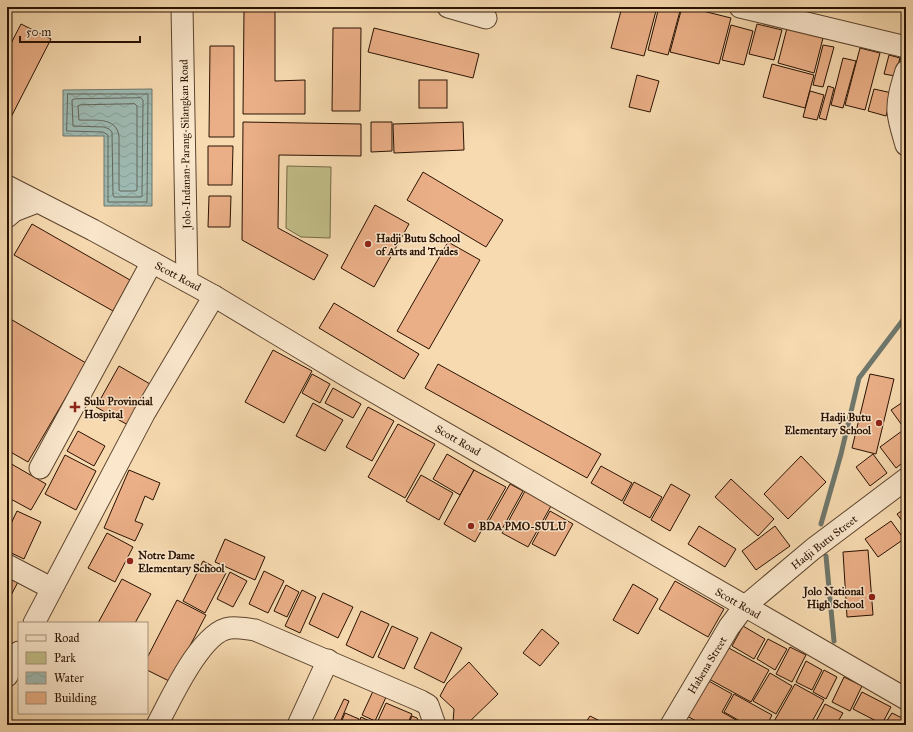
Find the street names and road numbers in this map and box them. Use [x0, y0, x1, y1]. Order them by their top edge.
street label: Jolo-Indanan-Parang-Silangkan Road [178, 59, 194, 230]
street label: Scott Road [153, 259, 203, 294]
street label: Scott Road [433, 422, 483, 459]
street label: Hadji Butu Street [789, 512, 860, 572]
street label: Scott Road [713, 585, 763, 622]
street label: Habena Street [685, 634, 730, 696]

